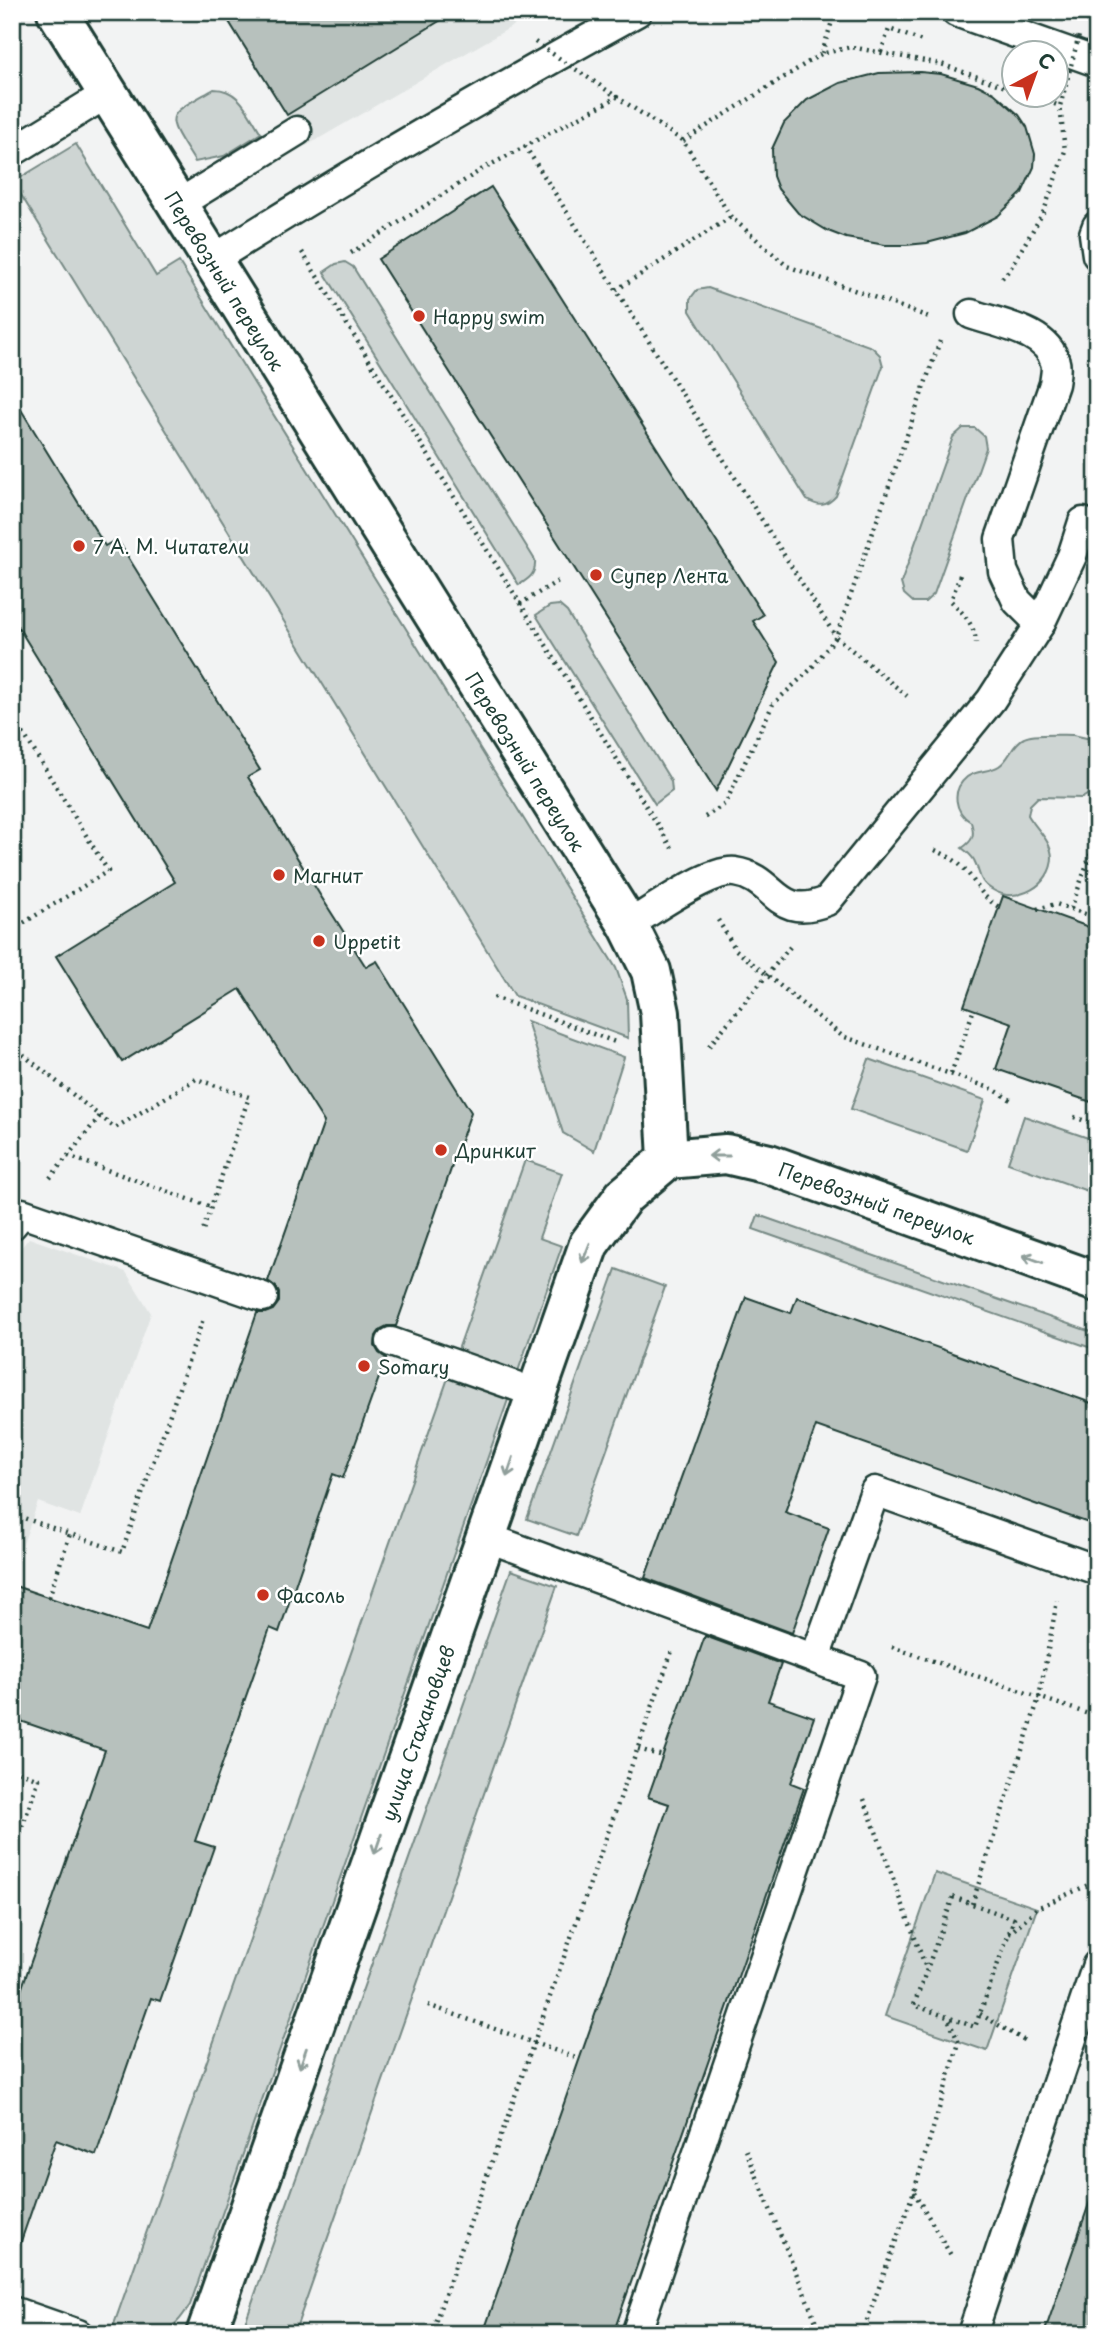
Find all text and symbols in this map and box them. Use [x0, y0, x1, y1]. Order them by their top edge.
north arrow [1000, 38, 1070, 108]
text: С [1032, 45, 1061, 76]
street label: Перевозный переулок [158, 186, 292, 376]
place label: Happy swim [433, 302, 545, 330]
marker: Happy swim [411, 308, 427, 324]
place label: 7 А. М. Читатели [93, 532, 249, 560]
marker: 7 А. М. Читатели [71, 538, 87, 554]
place label: Супер Лента [610, 561, 729, 589]
marker: Супер Лента [588, 567, 604, 583]
street label: Перевозный переулок [459, 666, 593, 857]
place label: Магнит [293, 861, 363, 889]
marker: Магнит [271, 867, 287, 883]
place label: Uppetit [333, 927, 401, 955]
marker: Uppetit [311, 933, 327, 949]
place label: Дринкит [454, 1136, 536, 1164]
marker: Дринкит [433, 1142, 449, 1158]
one-way arrow [708, 1149, 731, 1163]
street label: Перевозный переулок [775, 1155, 980, 1251]
one-way arrow [579, 1242, 592, 1263]
one-way arrow [1022, 1252, 1044, 1264]
place label: Somary [378, 1352, 449, 1380]
marker: Somary [356, 1358, 372, 1374]
one-way arrow [503, 1456, 515, 1478]
place label: Фасоль [277, 1581, 345, 1609]
marker: Фасоль [255, 1587, 271, 1603]
street label: улица Стахановцев [373, 1641, 461, 1825]
one-way arrow [371, 1832, 383, 1854]
one-way arrow [295, 2047, 308, 2069]

